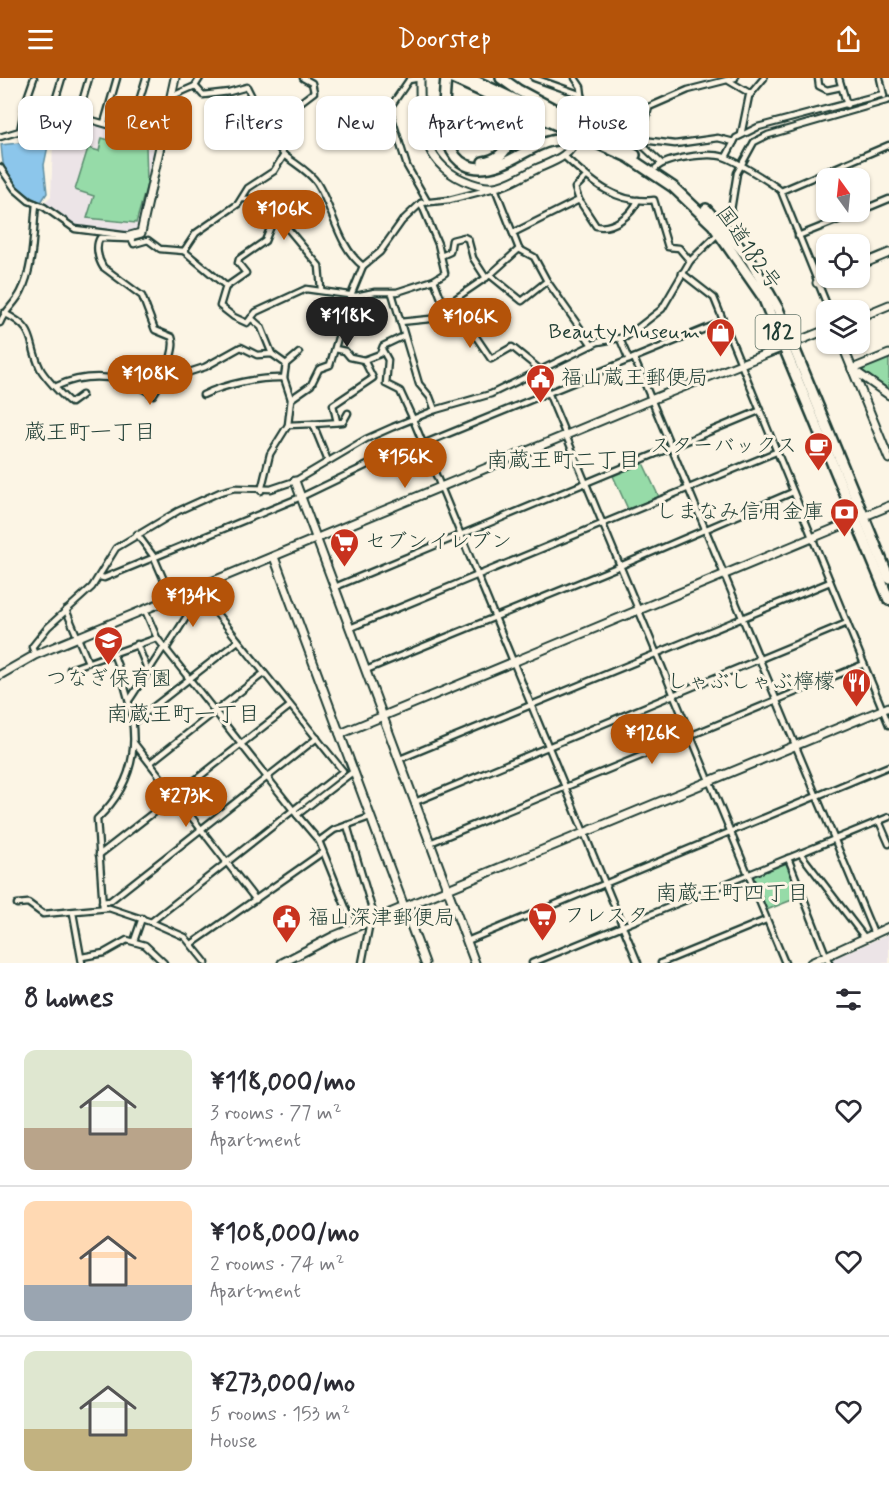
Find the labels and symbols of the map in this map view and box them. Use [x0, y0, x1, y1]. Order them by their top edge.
north arrow [816, 168, 870, 222]
pin: ¥106K [242, 190, 326, 241]
street label: 国道182号 [709, 200, 787, 296]
pin: ¥118K [305, 297, 389, 348]
pin: ¥106K [428, 298, 512, 349]
road number: 182 [756, 315, 800, 349]
shop icon: Beauty Museum [705, 316, 737, 358]
place label: Beauty Museum [548, 318, 700, 346]
pin: ¥108K [108, 355, 192, 406]
public building icon: 福山蔵王郵便局 [524, 362, 556, 404]
place label: 福山蔵王郵便局 [561, 364, 708, 392]
district label: 蔵王町一丁目 [24, 419, 156, 447]
cafe icon: スターバックス [802, 430, 834, 472]
place label: スターバックス [650, 432, 797, 460]
pin: ¥156K [363, 438, 447, 489]
district label: 南蔵王町二丁目 [486, 447, 640, 475]
bank icon: しまなみ信用金庫 [829, 496, 861, 538]
place label: しまなみ信用金庫 [656, 498, 824, 526]
supermarket icon: セブンイレブン [328, 526, 360, 568]
place label: セブンイレブン [365, 528, 512, 556]
pin: ¥134K [151, 577, 235, 628]
school or university icon: つなぎ保育園 [93, 624, 125, 666]
place label: つなぎ保育園 [46, 665, 172, 693]
restaurant icon: しゃぶしゃぶ檸檬 [840, 666, 872, 708]
place label: しゃぶしゃぶ檸檬 [667, 668, 835, 696]
district label: 南蔵王町一丁目 [106, 701, 260, 729]
pin: ¥126K [610, 714, 694, 765]
pin: ¥273K [144, 777, 228, 828]
district label: 南蔵王町四丁目 [655, 880, 809, 908]
supermarket icon: フレスタ [527, 900, 559, 942]
public building icon: 福山深津郵便局 [271, 902, 303, 944]
place label: フレスタ [564, 902, 648, 930]
place label: 福山深津郵便局 [308, 904, 455, 932]

